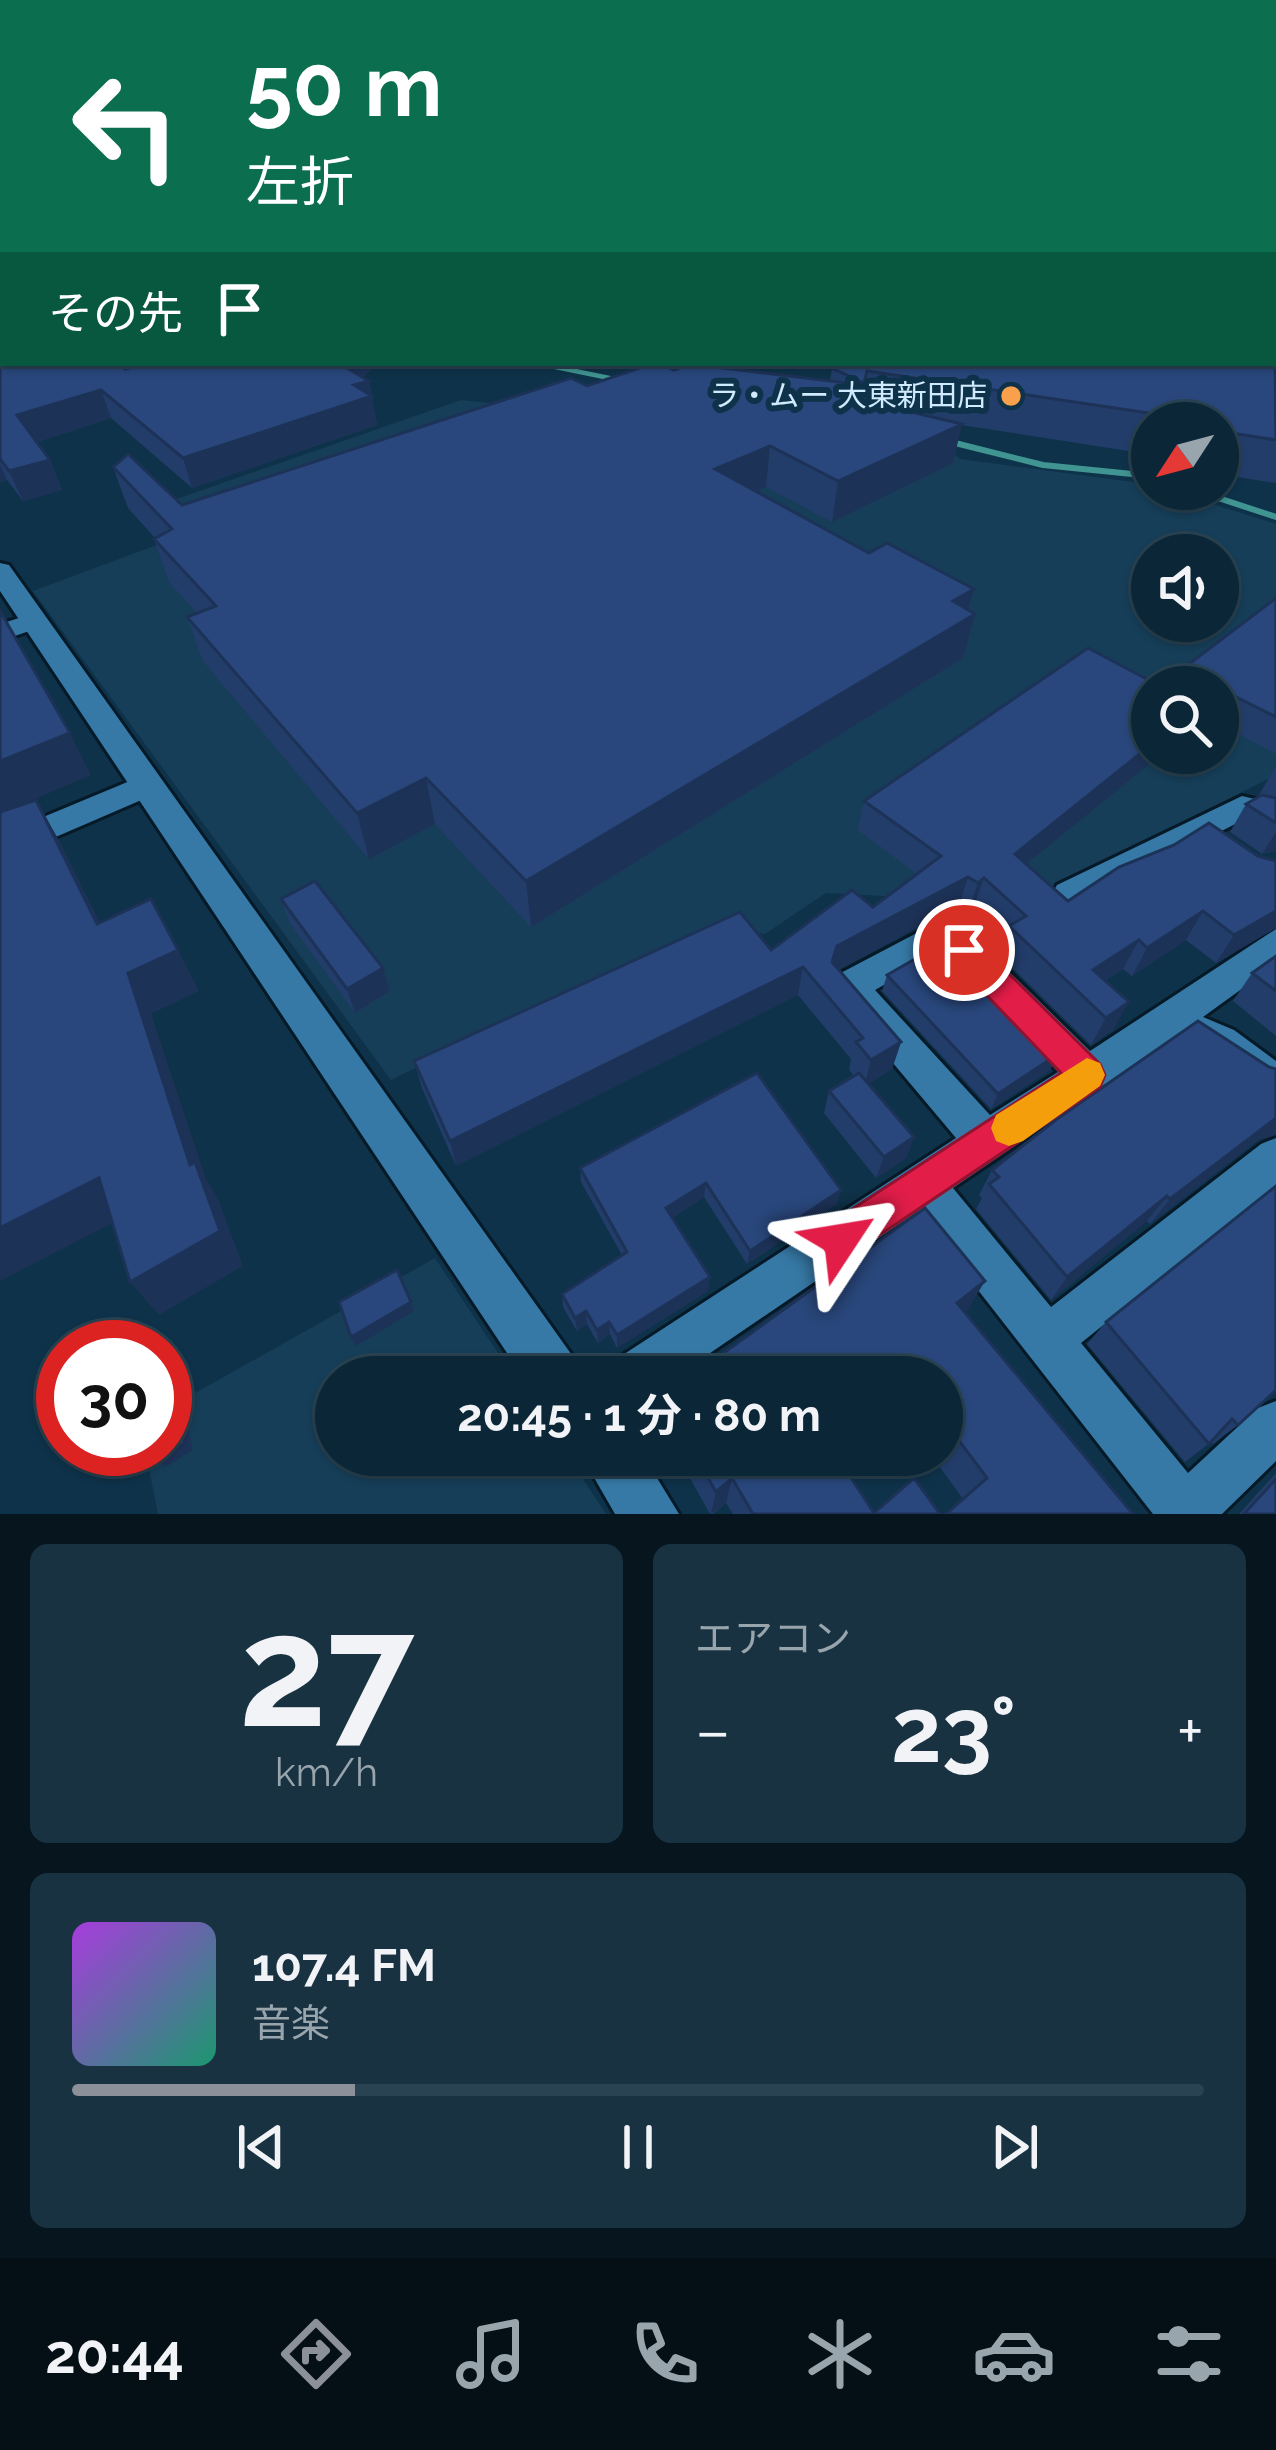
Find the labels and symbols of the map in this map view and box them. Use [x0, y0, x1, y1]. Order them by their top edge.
place label: ラ・ムー 大東新田店 [709, 378, 987, 413]
marker: ラ・ムー 大東新田店 [998, 383, 1024, 409]
north arrow [1131, 402, 1239, 510]
pin [913, 899, 1015, 1001]
position arrow [778, 1177, 904, 1303]
speed limit sign: 30 [36, 1320, 192, 1476]

